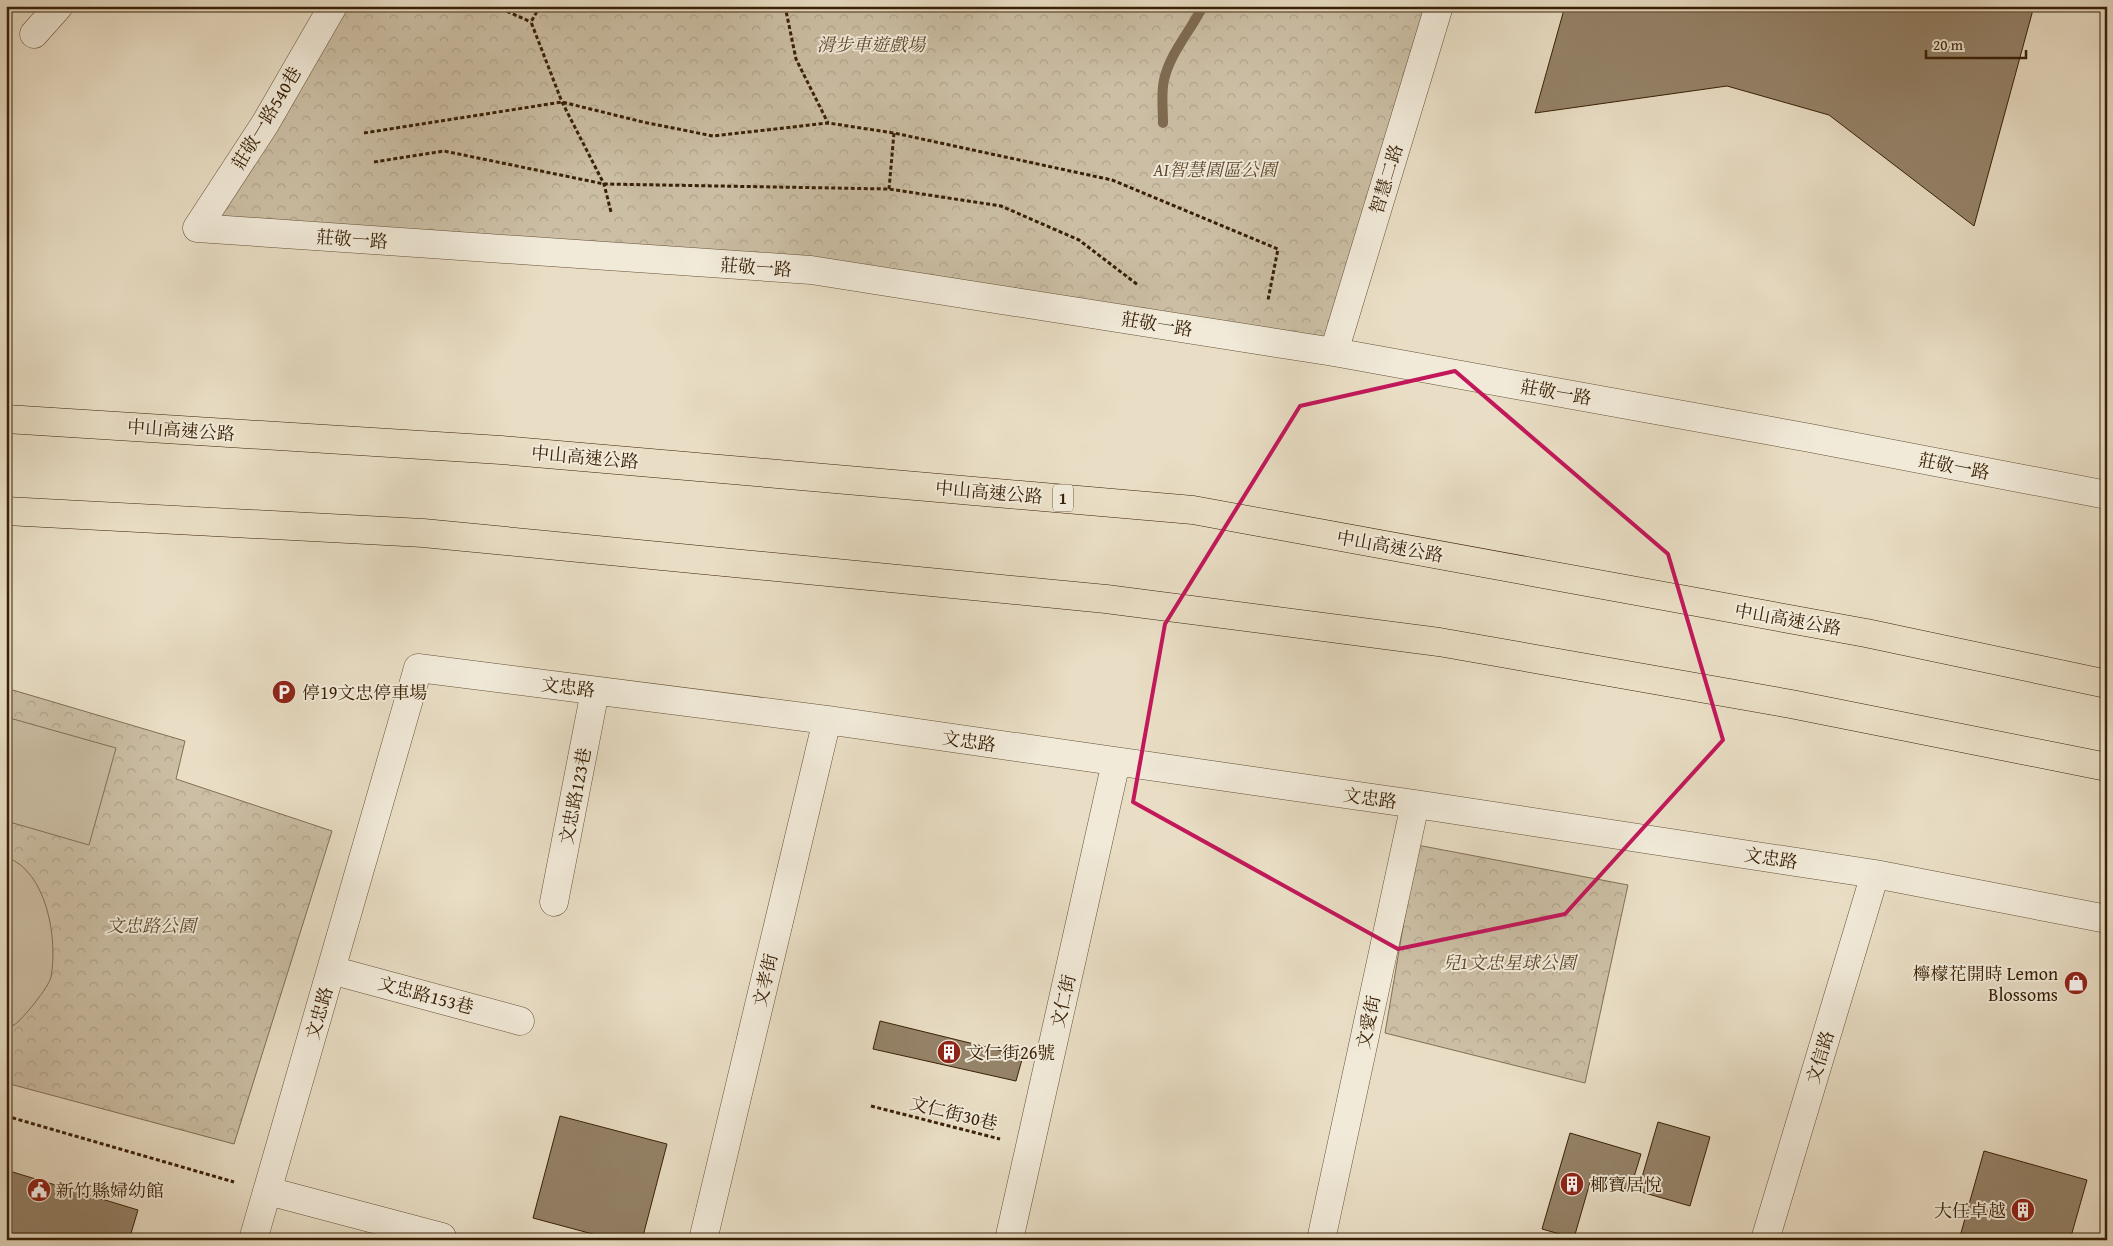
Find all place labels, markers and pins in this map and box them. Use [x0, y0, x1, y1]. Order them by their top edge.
parking icon: 停19文忠停車場 [271, 679, 297, 705]
place label: 停19文忠停車場 [302, 679, 427, 706]
place label: 檸檬花開時 Lemon Blossoms [1913, 960, 2058, 1008]
shop icon: 檸檬花開時 Lemon Blossoms [2063, 970, 2089, 996]
building icon: 文仁街26號 [936, 1039, 962, 1065]
place label: 文仁街26號 [966, 1039, 1055, 1066]
building icon: 椰寶居悅 [1559, 1171, 1585, 1197]
place label: 椰寶居悅 [1590, 1171, 1662, 1198]
public building icon: 新竹縣婦幼館 [26, 1177, 52, 1203]
place label: 新竹縣婦幼館 [56, 1177, 164, 1204]
place label: 大任卓越 [1934, 1197, 2006, 1224]
building icon: 大任卓越 [2010, 1197, 2036, 1223]

